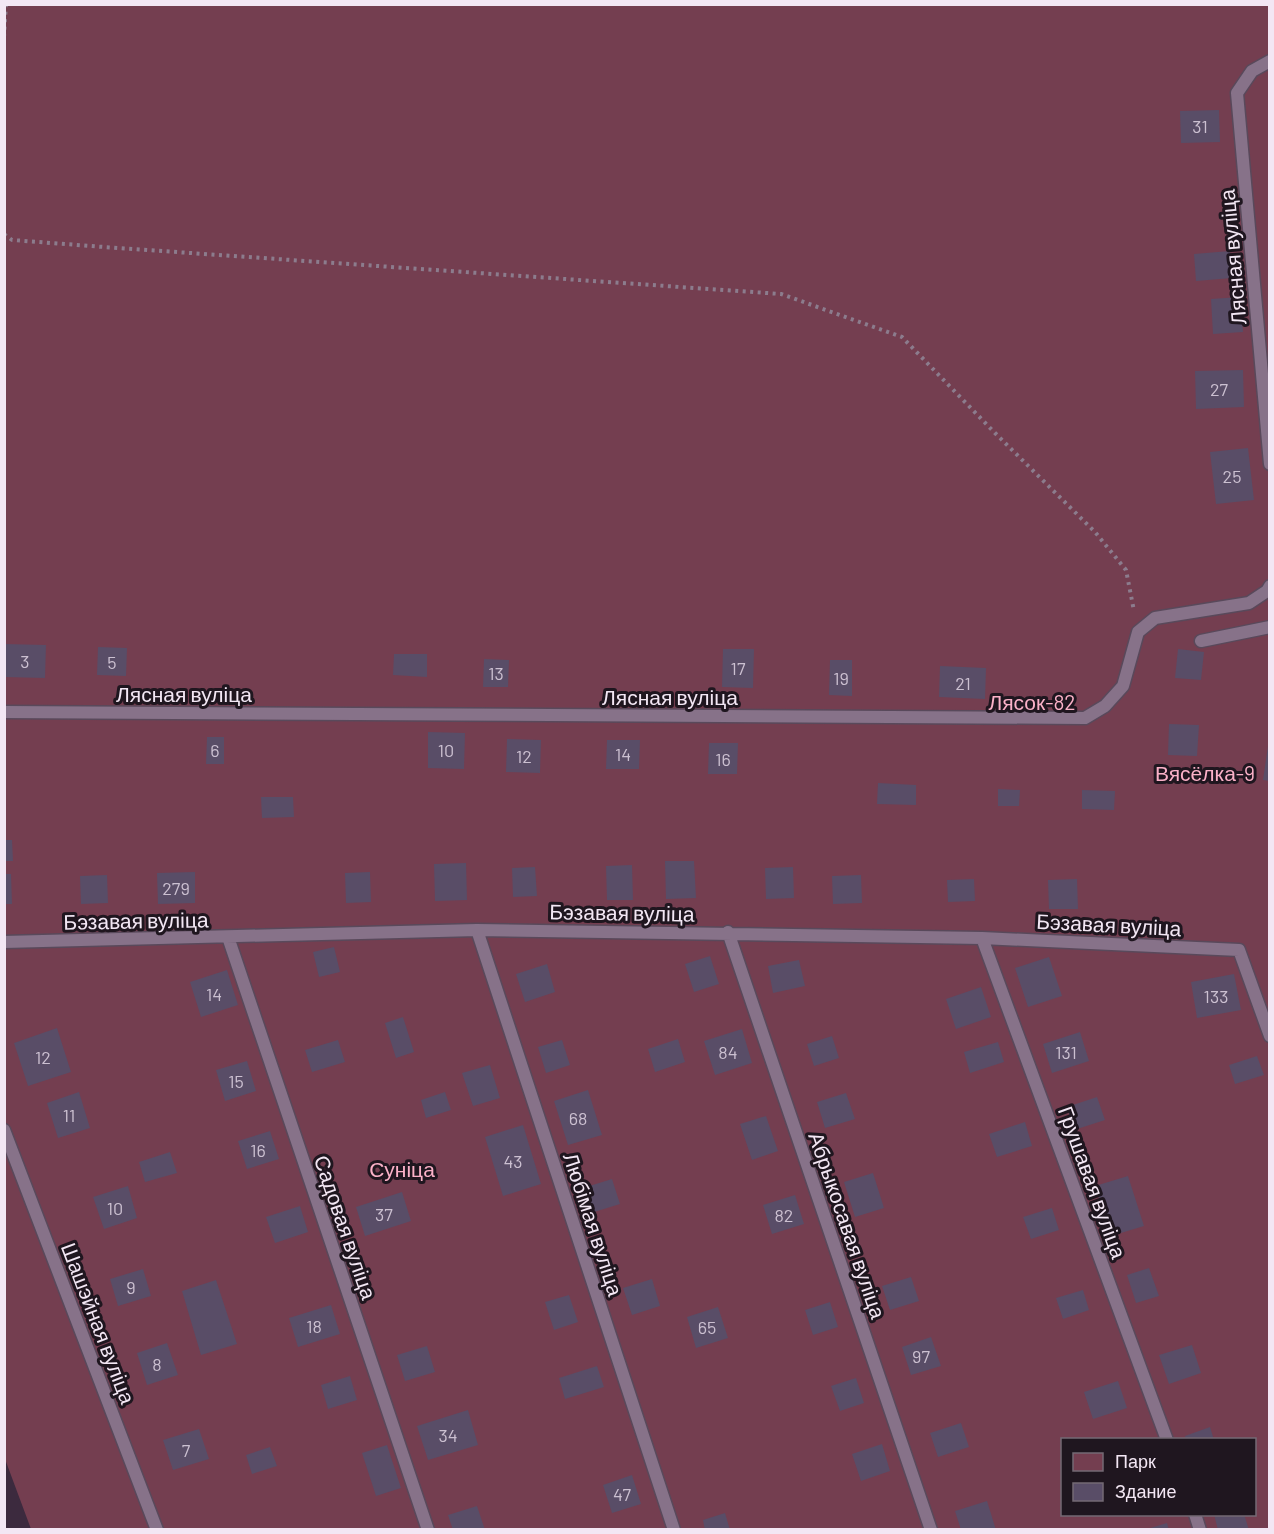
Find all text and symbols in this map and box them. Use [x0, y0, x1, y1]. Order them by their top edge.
house number: 31 [1192, 115, 1208, 137]
street label: Лясная вуліца [1214, 188, 1250, 326]
house number: 27 [1210, 378, 1229, 400]
house number: 25 [1223, 465, 1241, 487]
house number: 3 [20, 650, 30, 672]
house number: 5 [107, 651, 117, 673]
house number: 17 [731, 657, 746, 679]
house number: 13 [488, 662, 504, 684]
house number: 19 [833, 667, 849, 689]
house number: 21 [955, 672, 971, 694]
street label: Лясная вуліца [116, 681, 252, 706]
street label: Лясная вуліца [602, 684, 738, 709]
park label: Лясок-82 [988, 689, 1076, 714]
house number: 6 [210, 739, 220, 761]
house number: 10 [438, 739, 454, 761]
house number: 14 [615, 743, 631, 765]
house number: 12 [516, 745, 532, 767]
house number: 16 [715, 748, 731, 770]
park label: Вясёлка-9 [1155, 760, 1255, 785]
house number: 279 [162, 877, 190, 899]
street label: Бэзавая вуліца [549, 898, 695, 926]
street label: Бэзавая вуліца [63, 906, 209, 934]
street label: Бэзавая вуліца [1036, 908, 1182, 940]
house number: 14 [206, 983, 222, 1005]
house number: 133 [1204, 985, 1228, 1007]
house number: 84 [718, 1041, 738, 1063]
house number: 131 [1055, 1041, 1077, 1063]
house number: 12 [35, 1046, 51, 1068]
house number: 15 [228, 1070, 244, 1092]
street label: Грушавая вуліца [1054, 1102, 1132, 1262]
house number: 11 [63, 1104, 75, 1126]
house number: 68 [569, 1107, 587, 1129]
street label: Абрыкосавая вуліца [804, 1128, 892, 1322]
house number: 16 [250, 1139, 266, 1161]
street label: Любімая вуліца [559, 1149, 629, 1299]
house number: 43 [503, 1150, 523, 1172]
street label: Садовая вуліца [310, 1152, 382, 1303]
park label: Суніца [369, 1156, 435, 1181]
house number: 10 [107, 1197, 123, 1219]
house number: 37 [375, 1203, 393, 1225]
house number: 82 [774, 1204, 794, 1226]
street label: Шашэйная вуліца [57, 1239, 141, 1407]
house number: 9 [126, 1276, 136, 1298]
house number: 18 [306, 1315, 322, 1337]
house number: 65 [698, 1316, 716, 1338]
house number: 97 [912, 1345, 930, 1367]
house number: 8 [152, 1353, 162, 1375]
house number: 34 [438, 1424, 458, 1446]
legend [1061, 1438, 1256, 1516]
house number: 7 [182, 1439, 191, 1461]
text: Парк [1115, 1450, 1156, 1472]
text: Здание [1115, 1480, 1176, 1502]
house number: 47 [613, 1483, 631, 1505]

